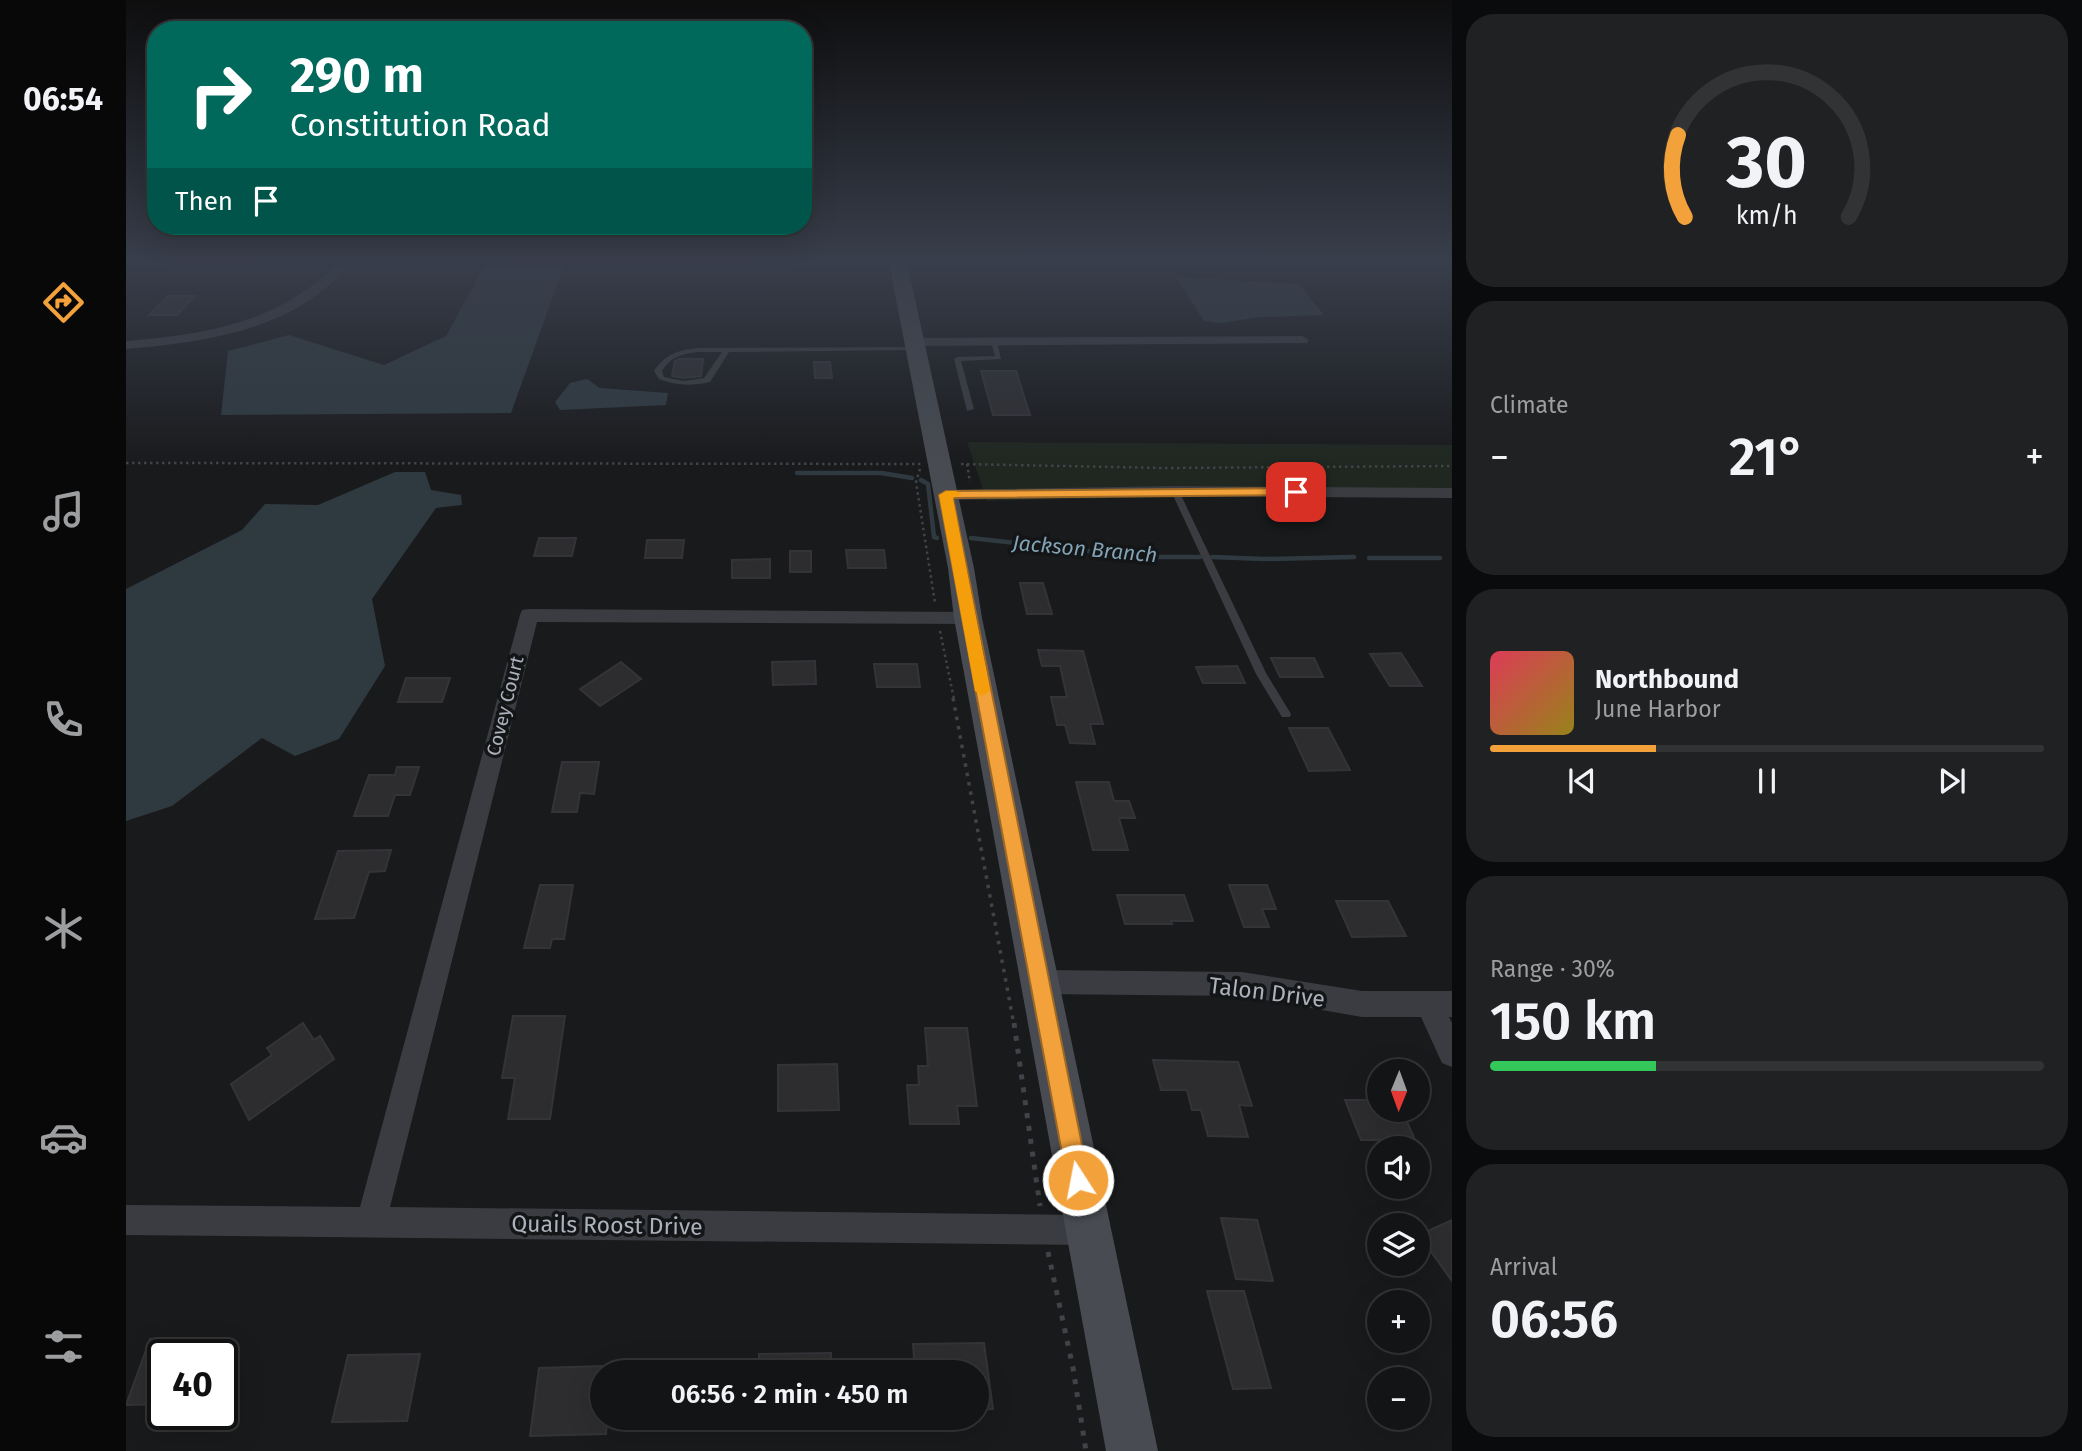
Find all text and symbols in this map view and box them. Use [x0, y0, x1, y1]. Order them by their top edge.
text: 290 m [290, 46, 424, 105]
icon: right [175, 49, 266, 140]
text: 06:54 [23, 80, 103, 118]
text: Constitution Road [290, 106, 551, 144]
text: 30 [1726, 119, 1807, 206]
icon: arrive [247, 182, 285, 220]
text: Then [175, 186, 233, 217]
text: km/h [1736, 201, 1798, 231]
icon: directions [39, 278, 88, 327]
text: Climate [1490, 391, 1569, 419]
text: 21° [1729, 426, 1805, 489]
text: − [1490, 434, 1509, 480]
text: + [2025, 434, 2044, 480]
pin [1266, 462, 1326, 522]
icon: arrive [1277, 473, 1315, 511]
icon: music [39, 487, 88, 536]
water label: Jackson Branch [1010, 530, 1159, 568]
street label: Covey Court [482, 654, 529, 758]
text: Northbound [1595, 664, 1739, 695]
icon: phone [39, 695, 88, 744]
text: June Harbor [1595, 695, 1721, 723]
icon: previous [1563, 762, 1601, 800]
icon: pause [1748, 762, 1786, 800]
icon: next [1933, 762, 1971, 800]
icon: climate [39, 904, 88, 953]
text: Range · 30% [1490, 955, 1615, 983]
street label: Talon Drive [1207, 971, 1327, 1013]
text: 150 km [1490, 990, 1656, 1053]
north arrow [1367, 1059, 1430, 1122]
map controls [1367, 1059, 1430, 1430]
icon: car [39, 1113, 88, 1162]
button: sound [1367, 1136, 1430, 1199]
position arrow [1041, 1143, 1115, 1217]
street label: Quails Roost Drive [511, 1209, 703, 1241]
button: layers [1367, 1213, 1430, 1276]
text: Arrival [1490, 1253, 1557, 1281]
text: 06:56 [1490, 1288, 1618, 1351]
button: + [1367, 1290, 1430, 1353]
icon: filters [39, 1322, 88, 1371]
speed limit sign: 40 [147, 1339, 238, 1430]
button: − [1367, 1367, 1430, 1430]
text: 06:56 · 2 min · 450 m [671, 1379, 908, 1410]

